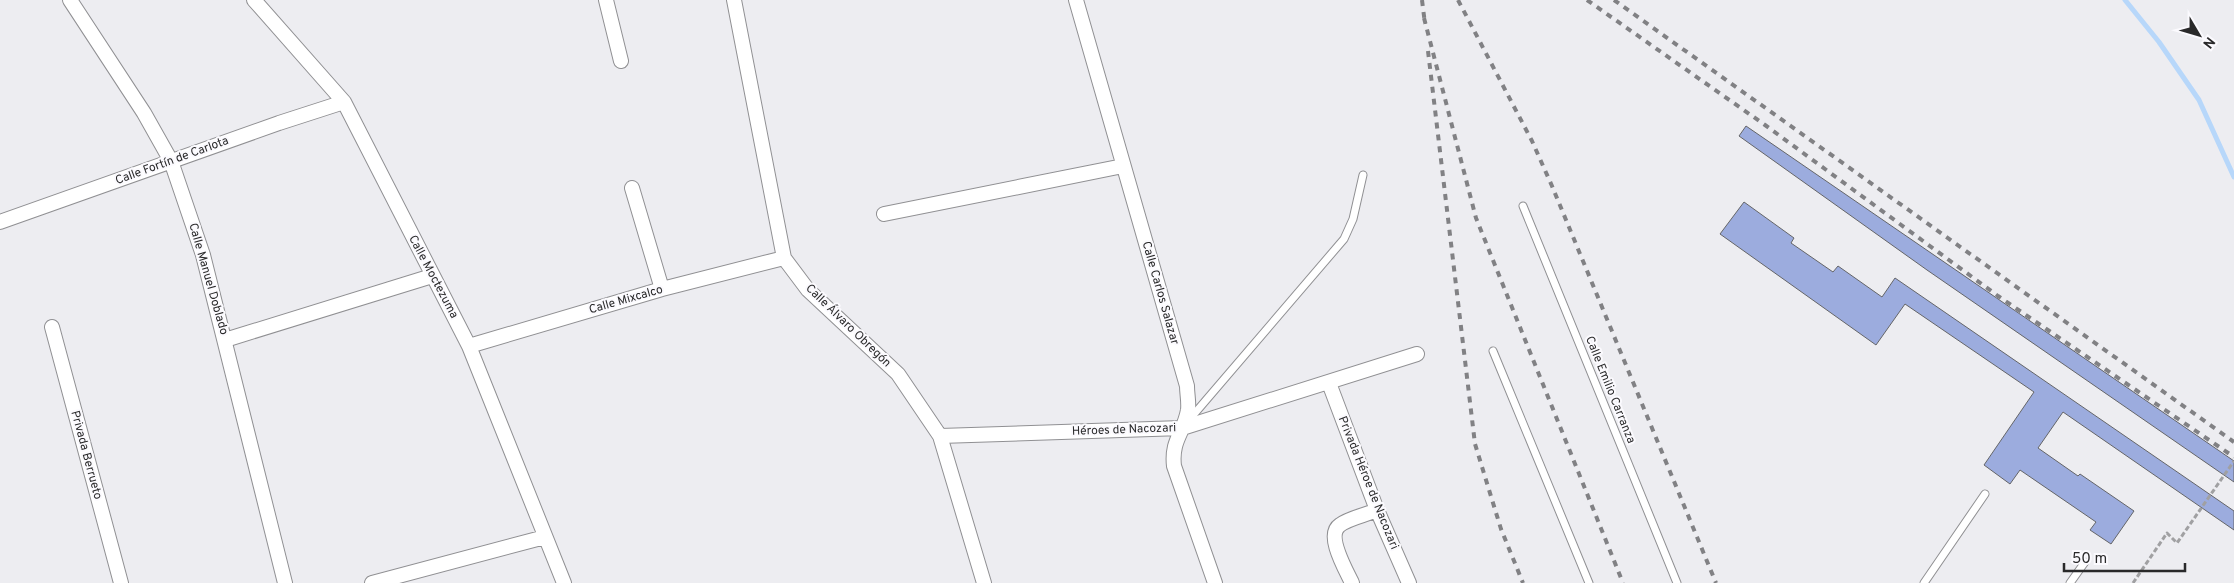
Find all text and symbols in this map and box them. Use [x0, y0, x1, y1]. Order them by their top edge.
north arrow [2174, 10, 2224, 60]
text: N [2198, 33, 2218, 51]
street label: Calle Fortín de Carlota [113, 133, 231, 189]
street label: Calle Manuel Doblado [184, 221, 232, 337]
street label: Calle Moctezuma [404, 233, 462, 321]
street label: Calle Carlos Salazar [1138, 239, 1182, 347]
street label: Calle Álvaro Obregón [802, 281, 894, 371]
street label: Calle Mixcalco [587, 282, 665, 318]
street label: Calle Emilio Carranza [1581, 334, 1639, 446]
street label: Privada Berrueto [66, 409, 106, 501]
street label: Privada Héroe de Nacozari [1334, 414, 1402, 552]
street label: Héroes de Nacozari [1072, 420, 1176, 440]
scale bar [2064, 540, 2185, 572]
text: 50 m [2072, 550, 2107, 569]

